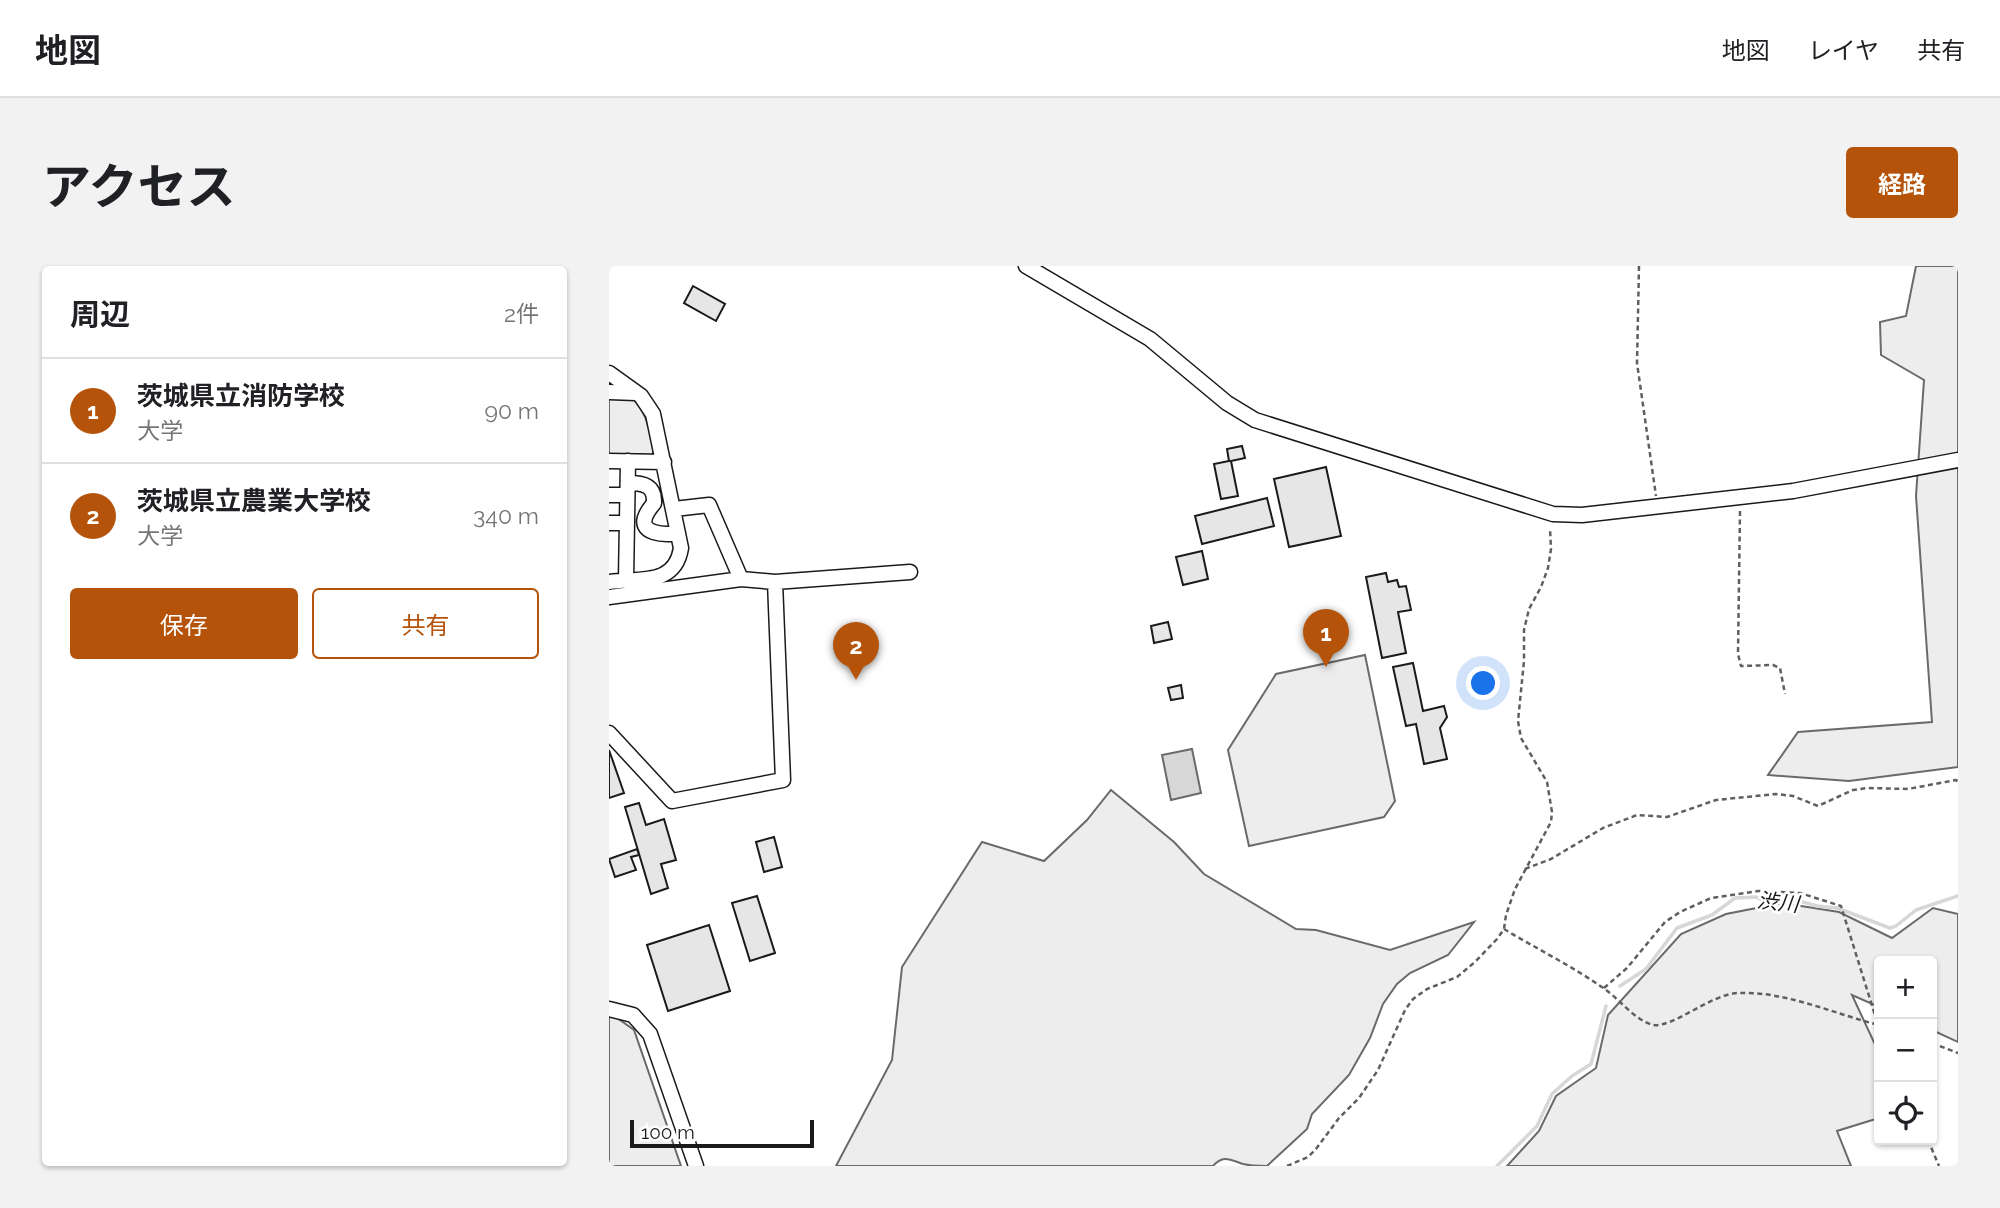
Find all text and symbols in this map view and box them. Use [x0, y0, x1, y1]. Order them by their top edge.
text: 地図 [35, 31, 101, 70]
text: 地図 [1722, 36, 1770, 65]
text: レイヤ [1808, 36, 1879, 65]
text: 共有 [1917, 36, 1965, 65]
button: 経路 [1846, 147, 1958, 218]
text: アクセス [42, 158, 236, 215]
text: 周辺 [70, 297, 130, 332]
text: 2件 [504, 300, 539, 327]
text: 茨城県立消防学校 [137, 381, 345, 411]
text: 1 [87, 397, 99, 424]
text: 90 m [484, 397, 539, 424]
text: 大学 [137, 417, 183, 444]
text: 茨城県立農業大学校 [137, 486, 371, 516]
text: 2 [87, 502, 99, 529]
text: 340 m [473, 502, 539, 529]
text: 大学 [137, 522, 183, 549]
button: 保存 [70, 588, 298, 659]
button: 共有 [312, 588, 539, 659]
pin: 1 [1303, 609, 1349, 667]
pin: 2 [833, 622, 879, 680]
your location [1466, 666, 1500, 700]
water label: 渋川 [1756, 887, 1802, 917]
map controls [1874, 956, 1937, 1145]
button: + [1874, 956, 1937, 1019]
button: − [1874, 1019, 1937, 1082]
button: locate [1874, 1082, 1937, 1145]
scale bar [630, 1117, 814, 1149]
text: 100 m [641, 1121, 695, 1143]

